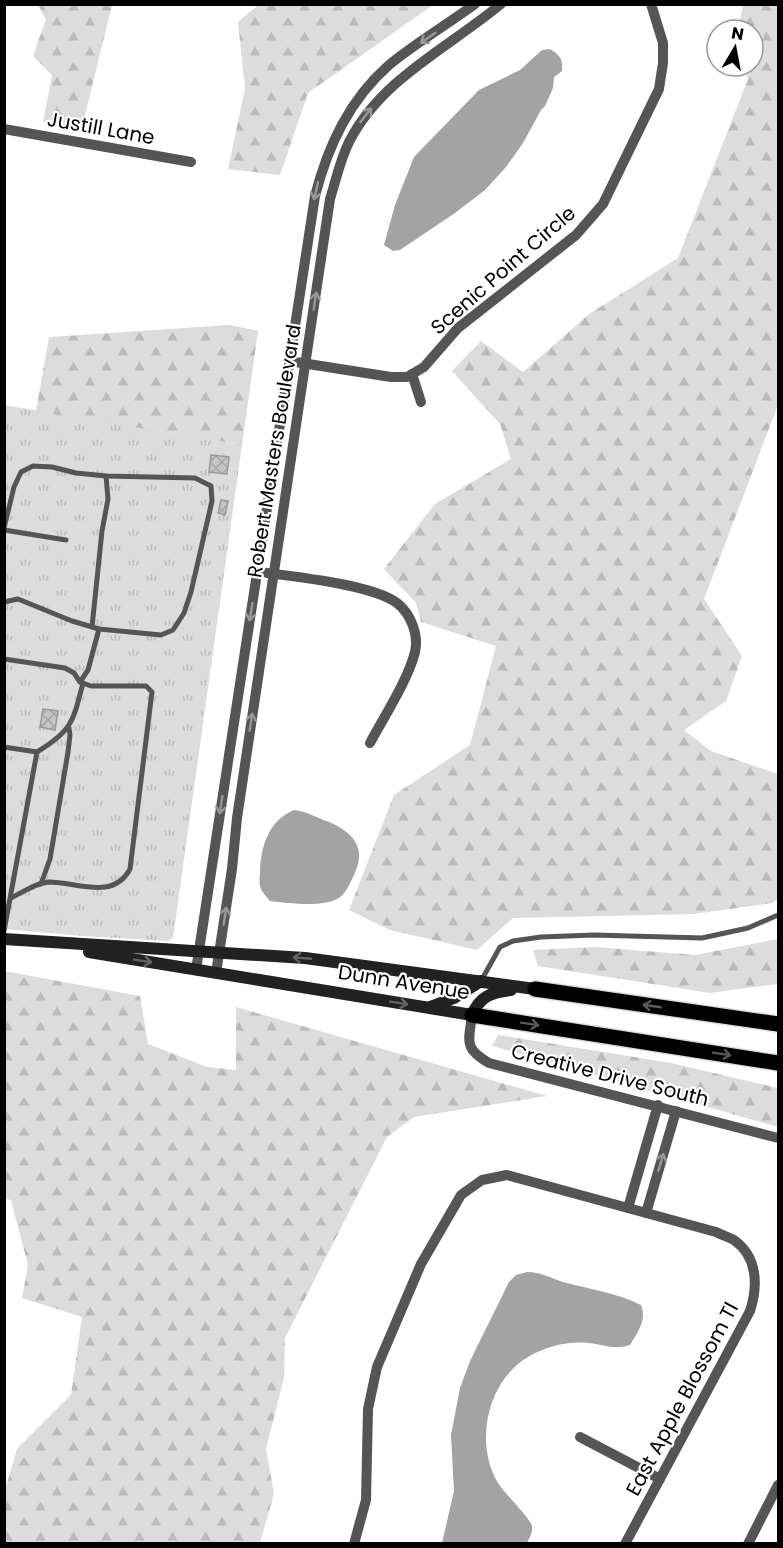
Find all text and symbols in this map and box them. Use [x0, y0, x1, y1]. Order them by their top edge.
north arrow [705, 18, 765, 78]
text: N [730, 21, 745, 46]
one-way arrow [420, 32, 436, 44]
street label: Justill Lane [45, 105, 157, 151]
one-way arrow [359, 108, 372, 124]
one-way arrow [310, 181, 322, 200]
street label: Scenic Point Circle [425, 199, 581, 341]
one-way arrow [310, 292, 321, 312]
street label: Robert Masters Boulevard [240, 322, 308, 580]
one-way arrow [245, 602, 256, 622]
one-way arrow [246, 713, 257, 733]
one-way arrow [216, 795, 227, 814]
one-way arrow [220, 906, 231, 926]
one-way arrow [292, 952, 312, 963]
one-way arrow [132, 956, 152, 967]
street label: Dunn Avenue [336, 958, 472, 1006]
one-way arrow [388, 997, 408, 1008]
one-way arrow [643, 1000, 663, 1011]
one-way arrow [519, 1018, 539, 1029]
street label: Creative Drive South [508, 1037, 712, 1113]
one-way arrow [712, 1049, 732, 1060]
one-way arrow [656, 1152, 667, 1171]
street label: East Apple Blossom Tl [619, 1297, 745, 1501]

